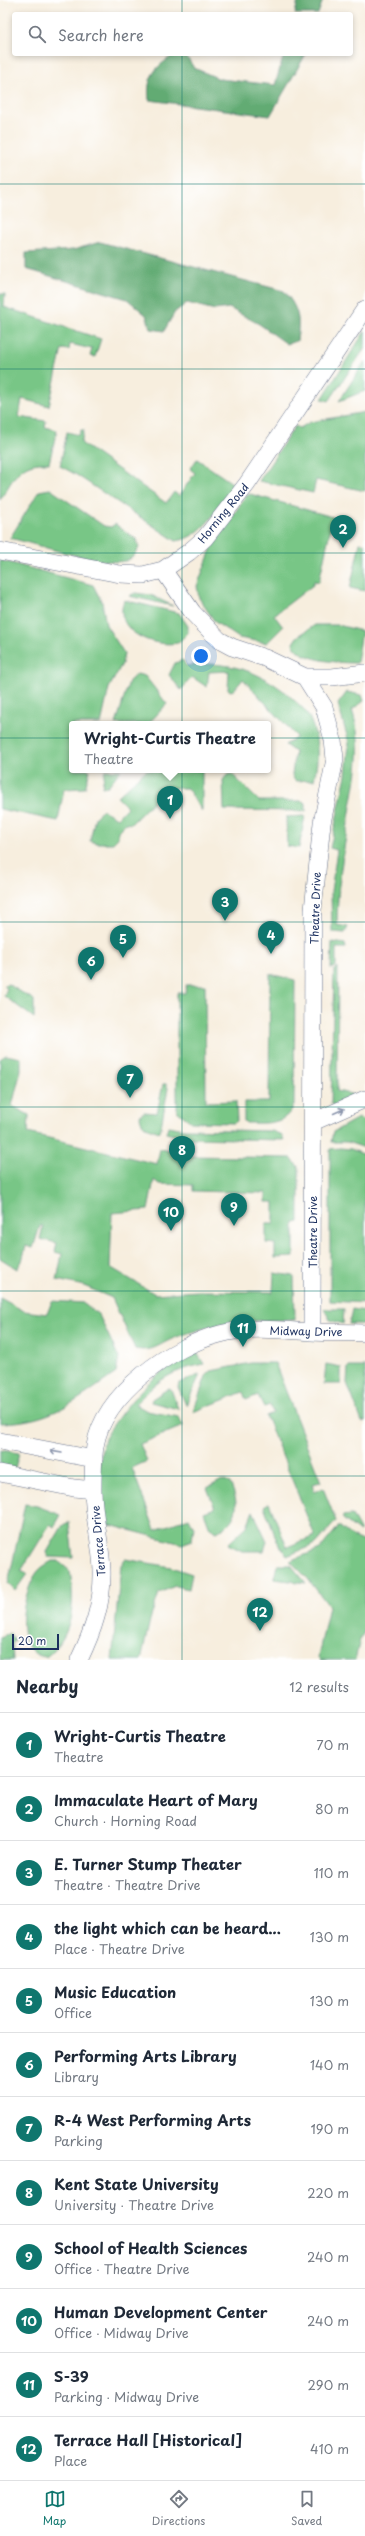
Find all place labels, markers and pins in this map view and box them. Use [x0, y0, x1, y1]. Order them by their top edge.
pin: 2 [330, 515, 356, 548]
pin: 1 [157, 786, 183, 819]
pin: 3 [212, 888, 238, 921]
pin: 4 [258, 921, 284, 954]
pin: 5 [110, 925, 136, 958]
pin: 6 [78, 947, 104, 980]
pin: 7 [117, 1065, 143, 1098]
pin: 8 [169, 1136, 195, 1169]
pin: 9 [221, 1193, 247, 1226]
pin: 10 [158, 1198, 184, 1231]
pin: 11 [230, 1314, 256, 1347]
pin: 12 [247, 1598, 273, 1631]

